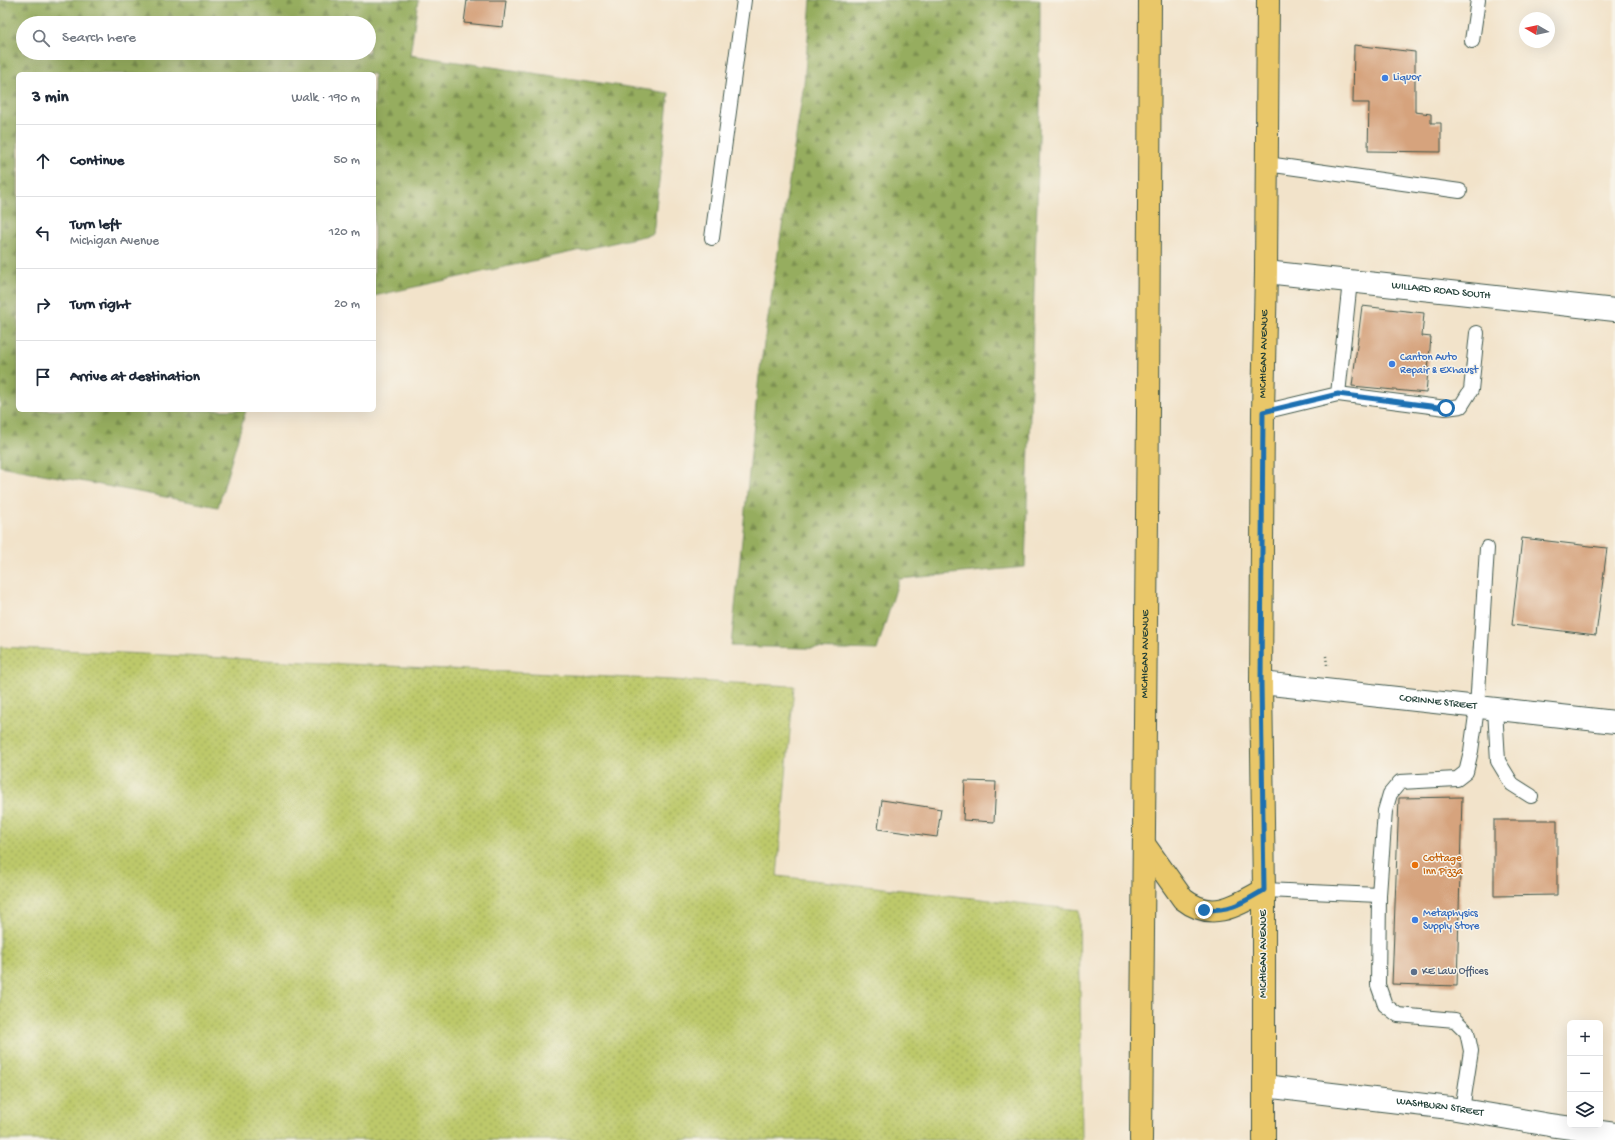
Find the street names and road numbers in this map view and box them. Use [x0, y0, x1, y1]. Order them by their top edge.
street label: WILLARD ROAD SOUTH [1391, 280, 1492, 302]
street label: MICHIGAN AVENUE [1257, 309, 1271, 398]
street label: MICHIGAN AVENUE [1139, 609, 1152, 698]
street label: CORINNE STREET [1399, 692, 1478, 713]
street label: MICHIGAN AVENUE [1258, 909, 1270, 998]
street label: WASHBURN STREET [1395, 1096, 1485, 1120]

